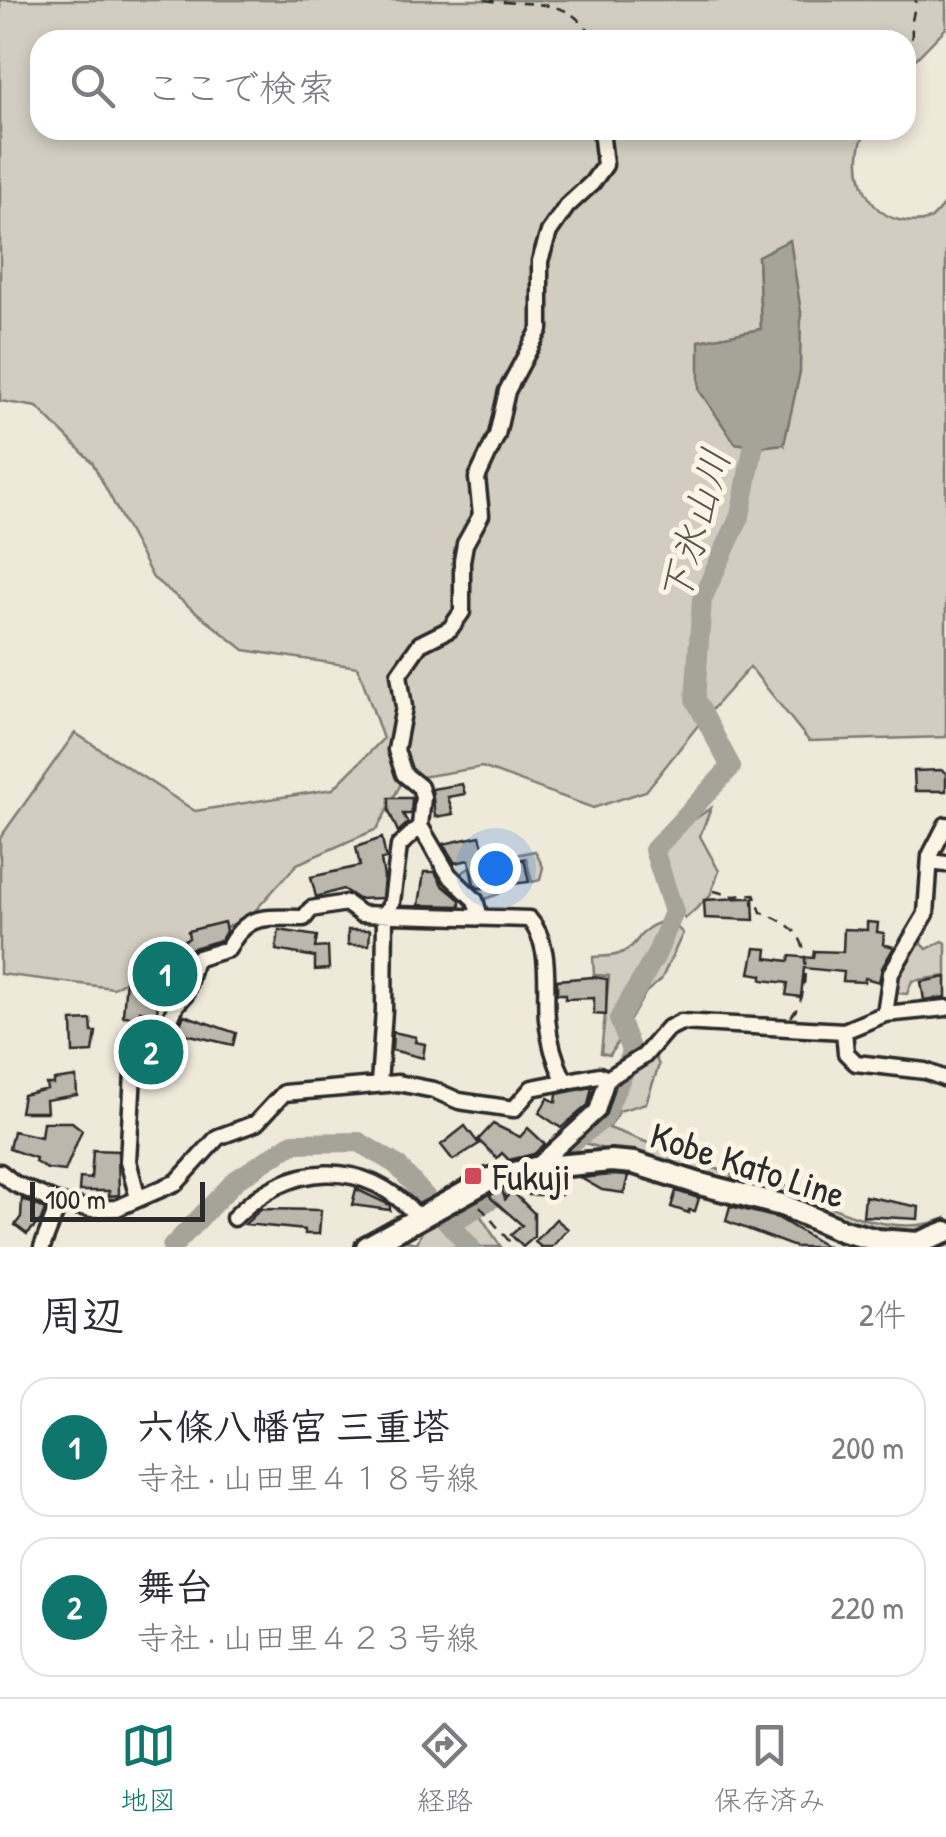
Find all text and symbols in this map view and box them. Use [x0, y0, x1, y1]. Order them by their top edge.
search box [30, 30, 916, 140]
icon: search [65, 58, 120, 113]
text: ここで検索 [145, 61, 335, 113]
water label: 下氷山川 [646, 442, 742, 610]
your location [470, 843, 521, 894]
pin: 1 [132, 936, 198, 1012]
pin: 2 [118, 1014, 184, 1090]
street label: Kobe Kato Line [644, 1108, 852, 1220]
place label: Fukuji [492, 1150, 571, 1202]
marker: Fukuji [462, 1165, 484, 1187]
scale bar [30, 1177, 205, 1222]
text: 100 m [45, 1180, 106, 1218]
text: 周辺 [40, 1286, 124, 1343]
text: 2件 [859, 1293, 906, 1336]
text: 六條八幡宮 三重塔 [137, 1400, 450, 1452]
text: 1 [69, 1426, 80, 1469]
text: 200 m [831, 1426, 904, 1469]
text: 寺社 · 山田里４１８号線 [137, 1456, 478, 1499]
text: 舞台 [137, 1560, 213, 1612]
text: 2 [67, 1586, 82, 1629]
text: 220 m [831, 1586, 904, 1629]
text: 寺社 · 山田里４２３号線 [137, 1616, 478, 1659]
tab: 地図 [120, 1718, 176, 1819]
tab: 経路 [417, 1718, 473, 1819]
tab: 保存済み [714, 1718, 826, 1819]

